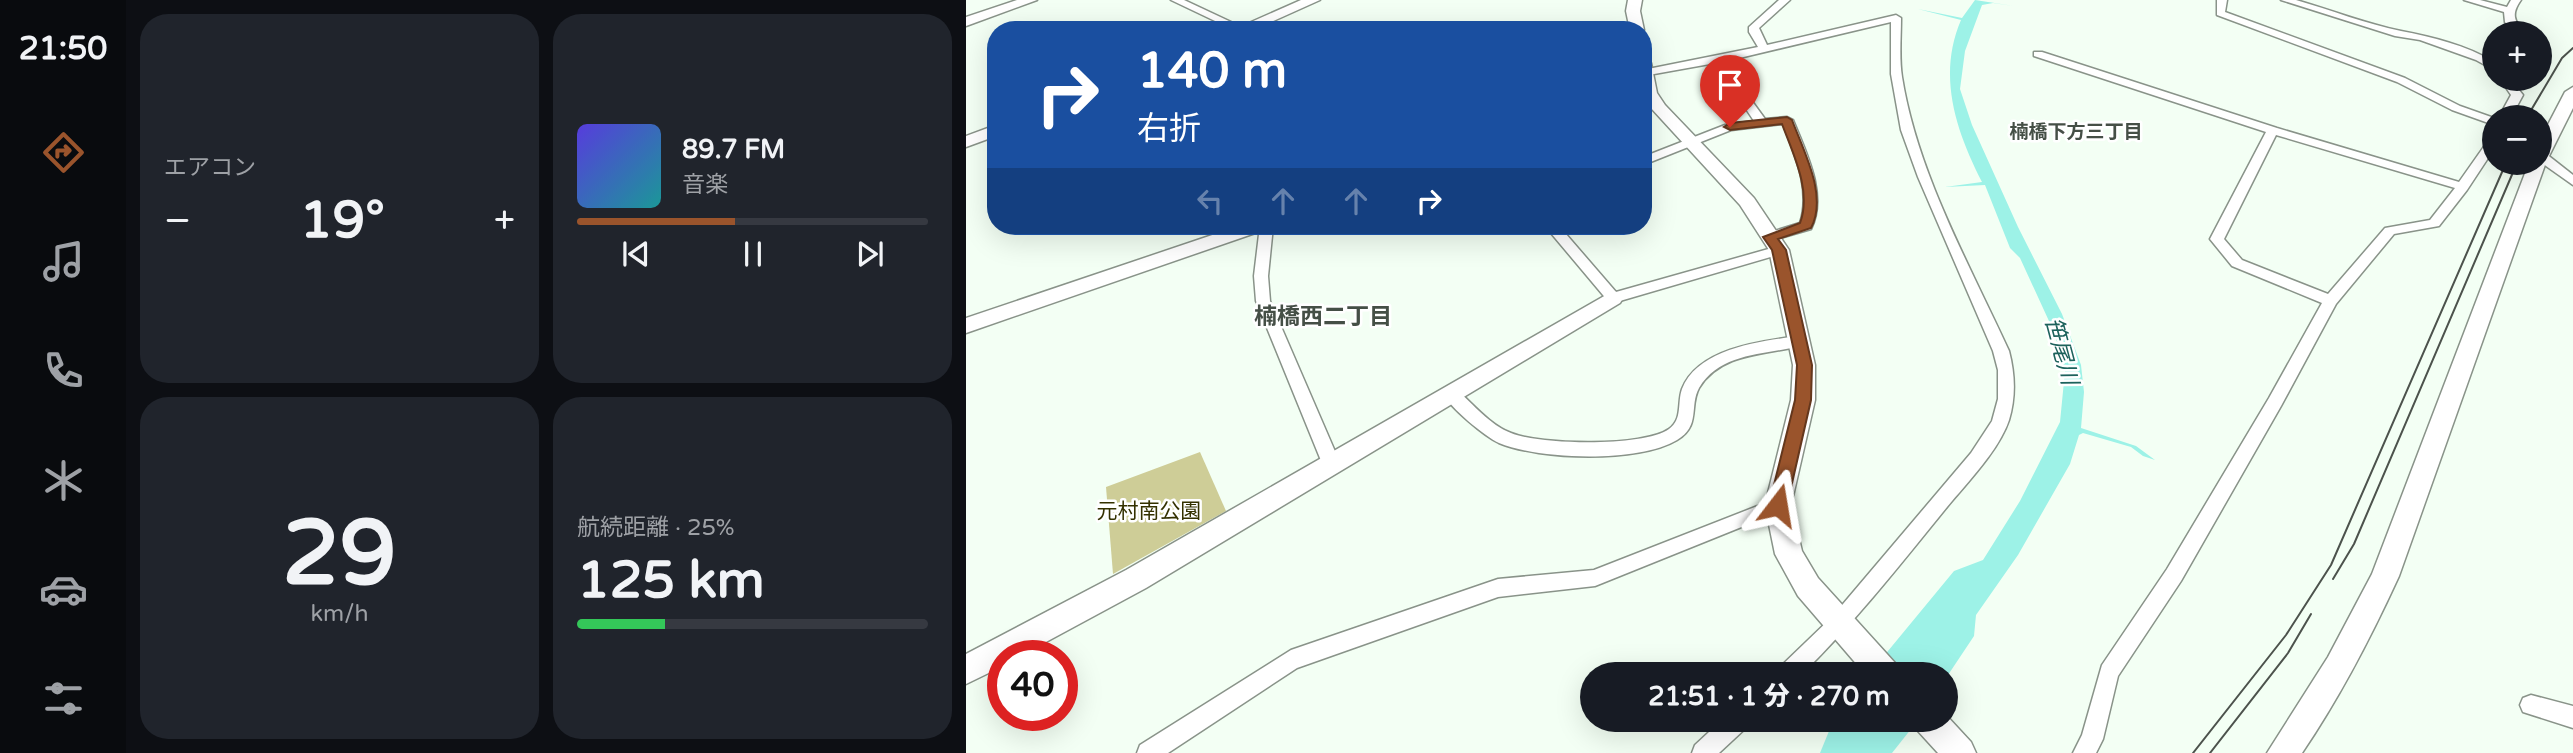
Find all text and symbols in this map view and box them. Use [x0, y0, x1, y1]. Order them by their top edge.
map controls [2482, 21, 2552, 175]
button: + [2482, 21, 2552, 91]
text: 21:50 [19, 30, 107, 68]
text: 140 m [1137, 42, 1287, 101]
icon: right [1022, 49, 1113, 140]
pin [1700, 55, 1760, 127]
icon: arrive [1711, 66, 1749, 104]
button: − [2482, 105, 2552, 175]
text: 右折 [1137, 110, 1201, 148]
district label: 楠橋下方三丁目 [2009, 121, 2143, 143]
icon: directions [39, 128, 88, 177]
text: 89.7 FM [682, 134, 785, 165]
text: エアコン [164, 154, 256, 182]
text: 音楽 [682, 171, 728, 199]
icon: left [1191, 182, 1229, 220]
icon: ahead [1264, 182, 1302, 220]
icon: ahead [1337, 182, 1375, 220]
icon: right [1410, 182, 1448, 220]
text: 19° [300, 189, 385, 252]
text: − [164, 198, 191, 244]
text: + [494, 198, 515, 244]
icon: previous [617, 235, 655, 273]
icon: pause [734, 235, 772, 273]
icon: next [851, 235, 889, 273]
icon: music [39, 237, 88, 286]
district label: 楠橋西二丁目 [1254, 303, 1392, 331]
water label: 笹尾川 [2039, 314, 2084, 391]
icon: phone [39, 346, 88, 395]
icon: climate [39, 456, 88, 505]
position arrow [1741, 468, 1815, 542]
text: 29 [282, 499, 397, 609]
park label: 元村南公園 [1097, 499, 1202, 524]
text: 航続距離 · 25% [577, 514, 735, 542]
text: 125 km [577, 549, 765, 612]
icon: car [39, 565, 88, 614]
text: km/h [311, 600, 368, 628]
speed limit sign: 40 [987, 640, 1078, 731]
icon: filters [39, 674, 88, 723]
text: 21:51 · 1 分 · 270 m [1648, 681, 1890, 712]

